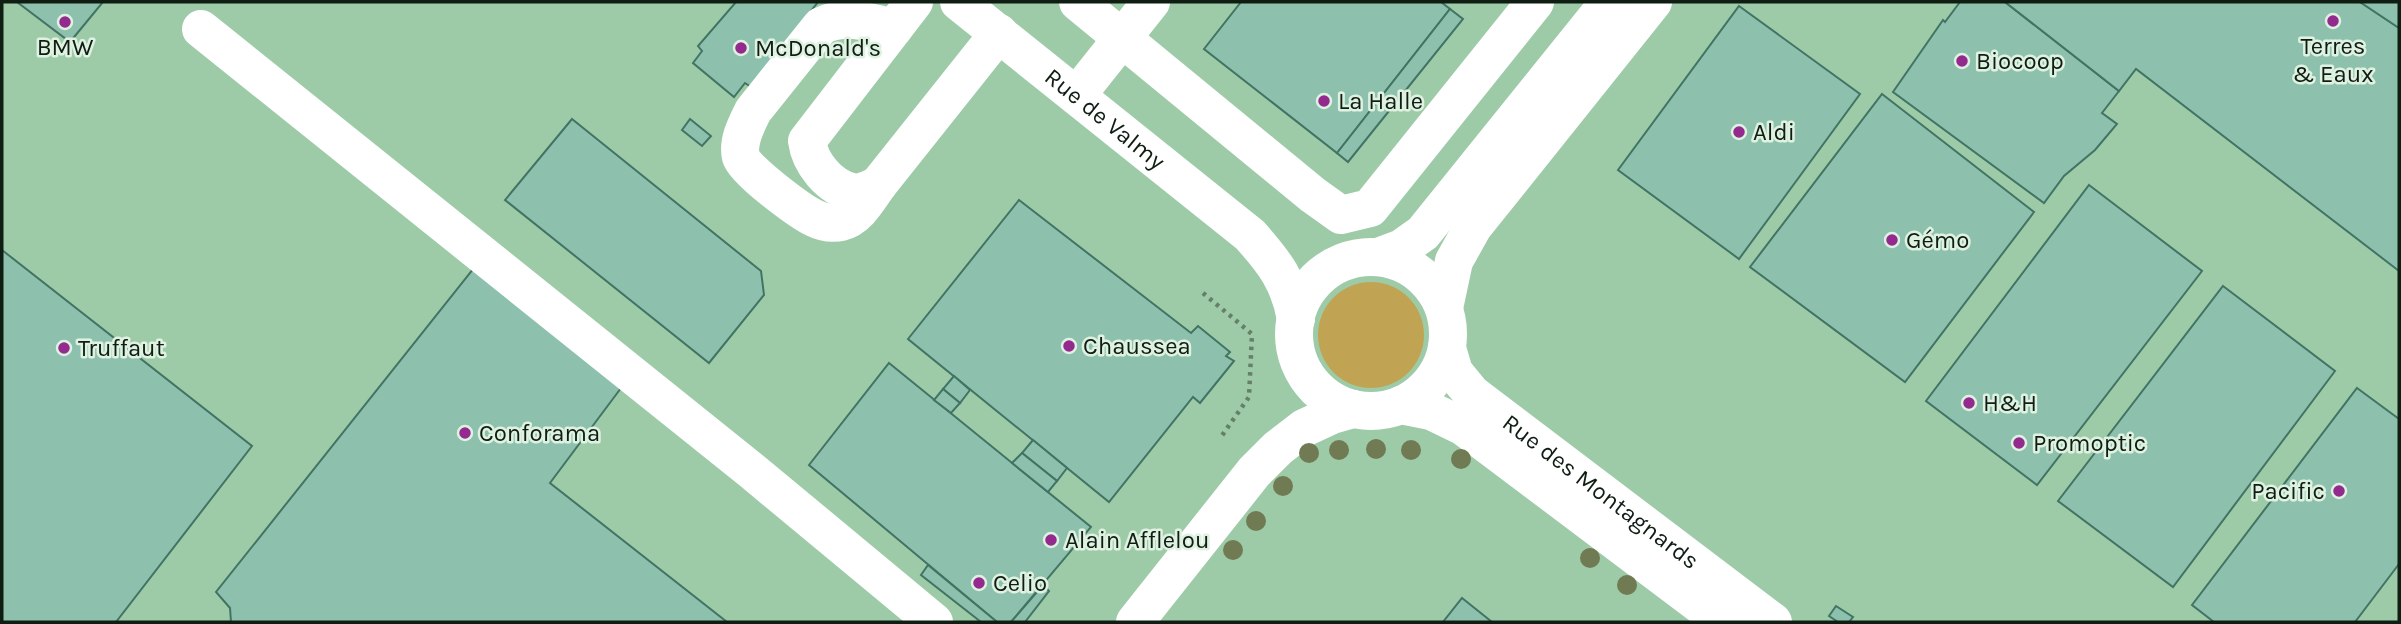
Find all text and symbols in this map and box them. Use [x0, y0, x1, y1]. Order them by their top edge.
marker: Terres & Eaux [2325, 13, 2341, 29]
marker: BMW [57, 14, 73, 30]
place label: Terres & Eaux [2292, 32, 2374, 88]
place label: BMW [37, 33, 94, 61]
place label: McDonald's [755, 34, 881, 62]
marker: McDonald's [733, 40, 749, 56]
place label: Biocoop [1976, 47, 2064, 75]
marker: Biocoop [1954, 53, 1970, 69]
street label: Rue de Valmy [1039, 62, 1171, 175]
place label: La Halle [1338, 87, 1423, 115]
marker: La Halle [1316, 93, 1332, 109]
place label: Aldi [1753, 118, 1795, 146]
marker: Aldi [1731, 124, 1747, 140]
place label: Gémo [1906, 226, 1969, 254]
marker: Gémo [1884, 232, 1900, 248]
place label: Chaussea [1083, 332, 1191, 360]
place label: Truffaut [78, 334, 165, 362]
marker: Chaussea [1061, 338, 1077, 354]
marker: Truffaut [56, 340, 72, 356]
place label: H&H [1983, 389, 2037, 417]
marker: H&H [1961, 395, 1977, 411]
street label: Rue des Montagnards [1497, 408, 1705, 575]
place label: Conforama [479, 419, 600, 447]
marker: Conforama [457, 425, 473, 441]
place label: Promoptic [2033, 429, 2146, 457]
marker: Promoptic [2011, 435, 2027, 451]
place label: Pacific [2251, 477, 2325, 505]
marker: Pacific [2331, 483, 2347, 499]
place label: Alain Afflelou [1065, 526, 1209, 554]
marker: Alain Afflelou [1043, 532, 1059, 548]
place label: Celio [993, 569, 1047, 597]
marker: Celio [971, 575, 987, 591]

